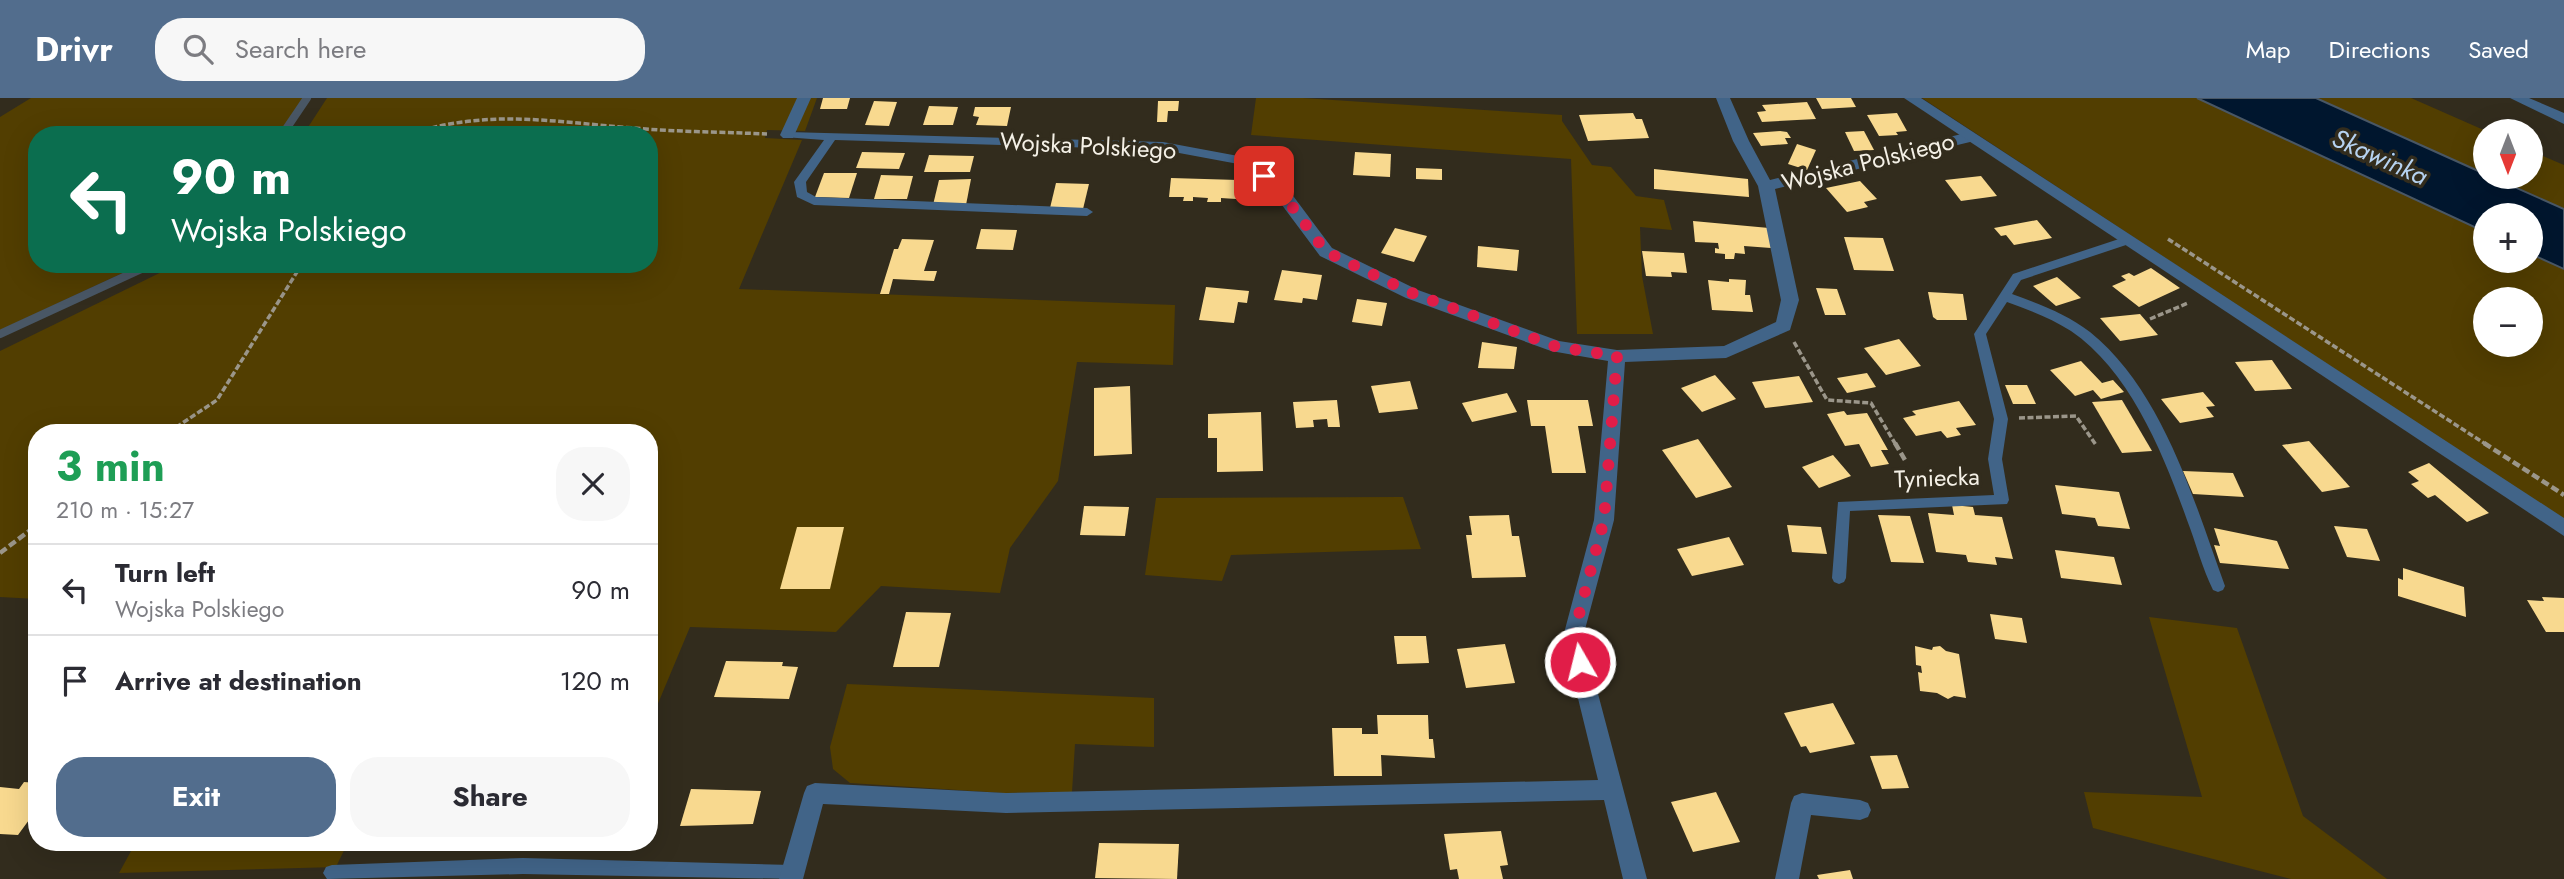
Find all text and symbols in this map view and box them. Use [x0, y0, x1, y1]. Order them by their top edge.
search box [155, 18, 645, 81]
text: Drivr [35, 26, 113, 73]
icon: search [179, 30, 217, 68]
text: Search here [235, 30, 366, 68]
text: Map [2246, 32, 2291, 67]
text: Directions [2329, 32, 2430, 67]
text: Saved [2468, 32, 2529, 67]
water label: Skawinka [2326, 119, 2435, 195]
north arrow [2473, 119, 2543, 189]
map controls [2473, 119, 2543, 357]
street label: Wojska Polskiego [999, 123, 1177, 168]
street label: Wojska Polskiego [1778, 123, 1958, 200]
text: 90 m [171, 142, 291, 212]
pin [1234, 146, 1294, 206]
icon: left [56, 154, 147, 245]
icon: arrive [1245, 157, 1283, 195]
button: + [2473, 203, 2543, 273]
text: Wojska Polskiego [171, 207, 406, 253]
button: − [2473, 287, 2543, 357]
text: 3 min [56, 436, 165, 497]
button: close [556, 447, 630, 521]
street label: Tyniecka [1894, 459, 1980, 496]
text: 210 m · 15:27 [56, 493, 194, 527]
text: Turn left [115, 554, 215, 592]
icon: left [56, 571, 94, 609]
text: 90 m [571, 571, 630, 609]
text: Wojska Polskiego [115, 592, 284, 626]
position arrow [1543, 625, 1617, 699]
icon: arrive [56, 662, 94, 700]
text: Arrive at destination [115, 662, 362, 700]
text: 120 m [560, 662, 630, 700]
button: Exit [56, 757, 336, 837]
button: Share [350, 757, 630, 837]

